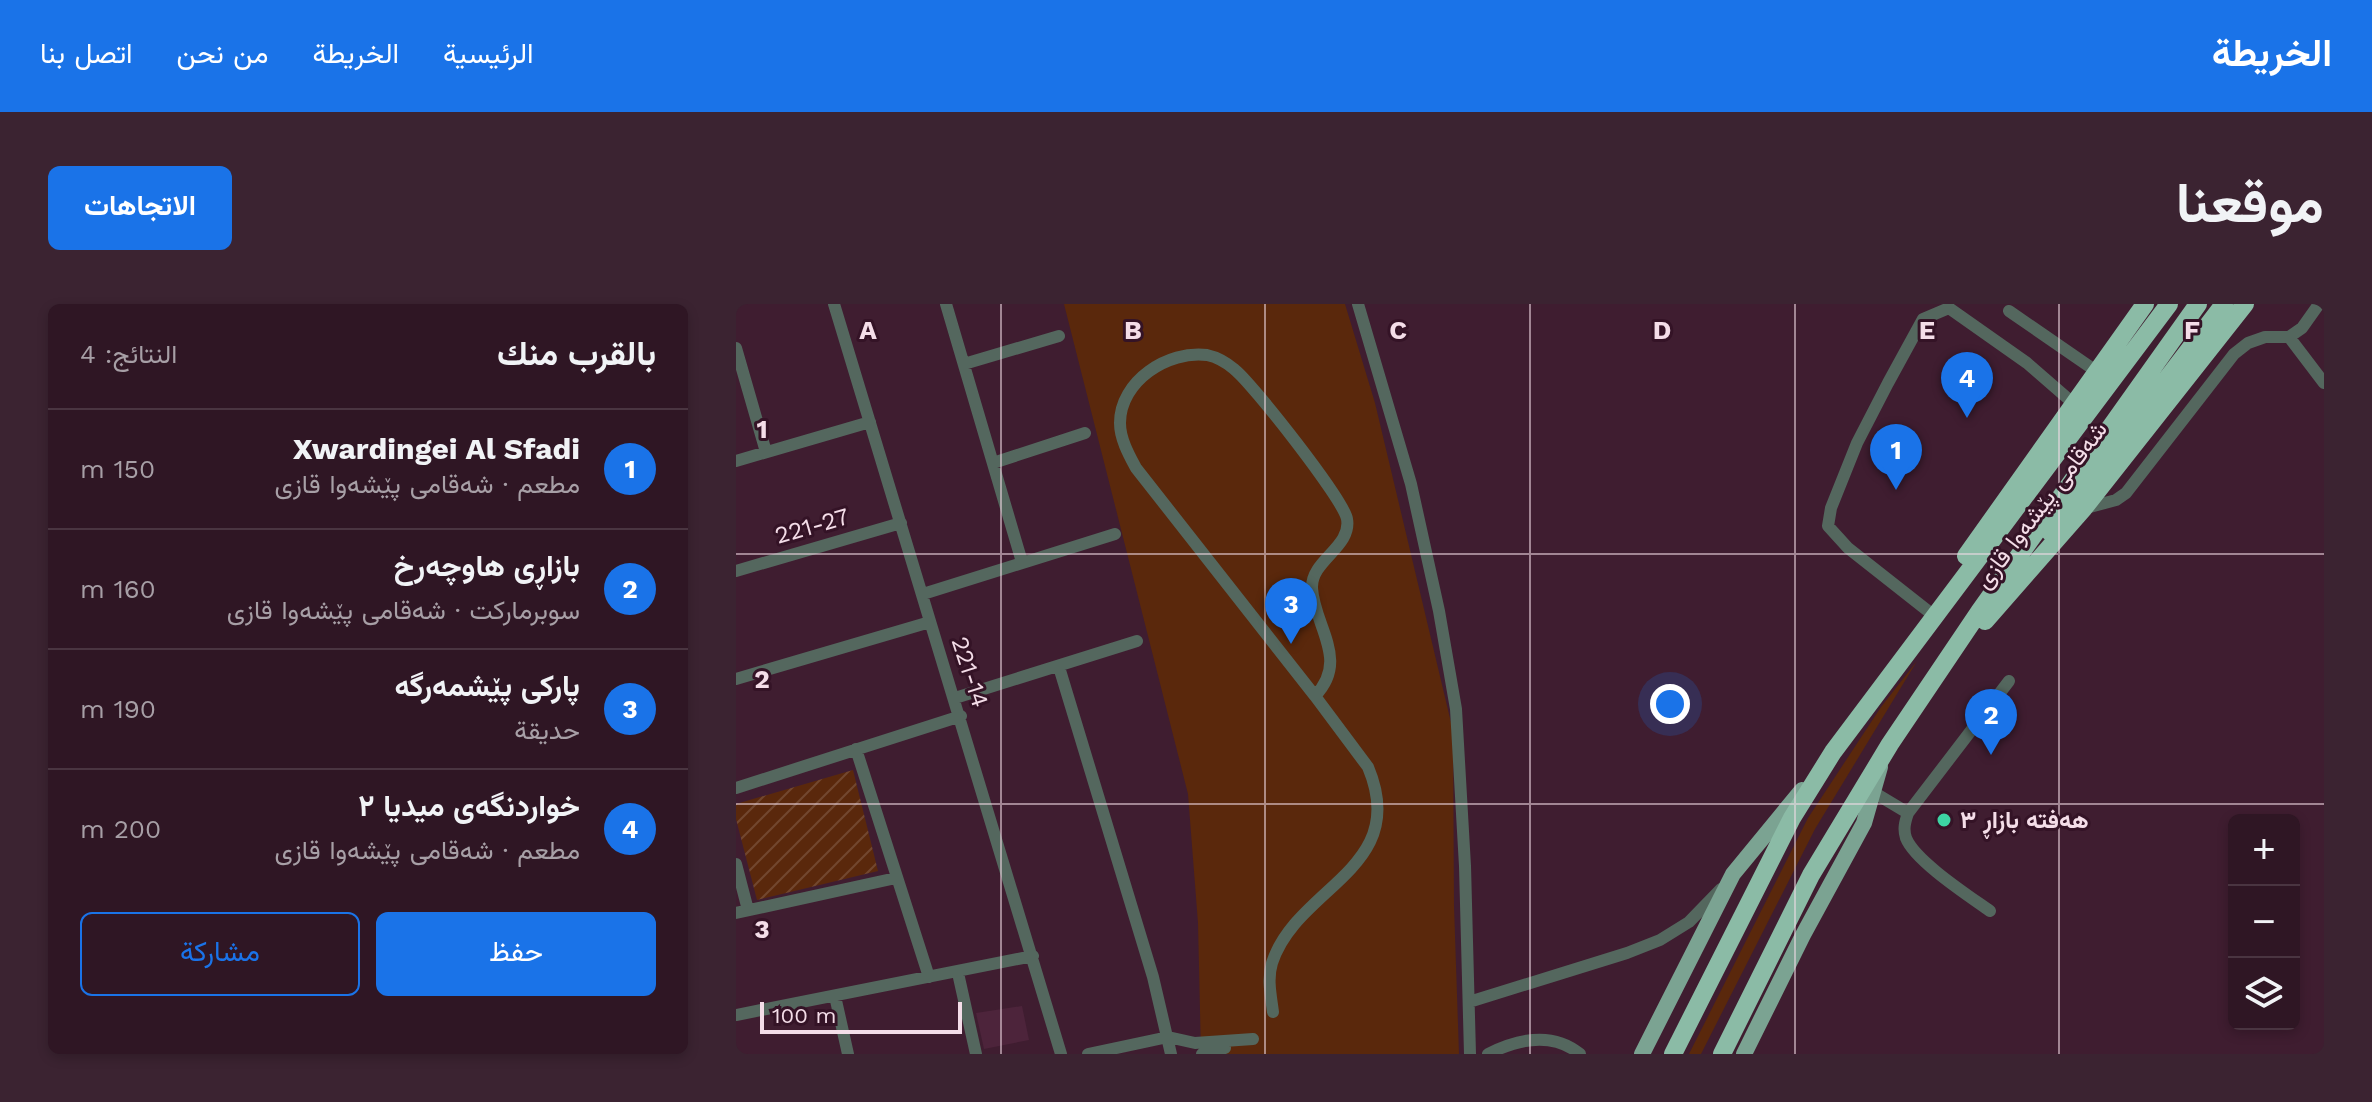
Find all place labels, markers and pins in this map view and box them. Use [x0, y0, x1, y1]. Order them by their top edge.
pin: 4 [1941, 352, 1993, 418]
pin: 1 [1870, 424, 1922, 490]
pin: 3 [1265, 578, 1317, 644]
pin: 2 [1965, 689, 2017, 755]
place label: هەفتە بازاڕ ٣ [1960, 806, 2089, 839]
marker: هەفتە بازاڕ ٣ [1935, 811, 1953, 829]

